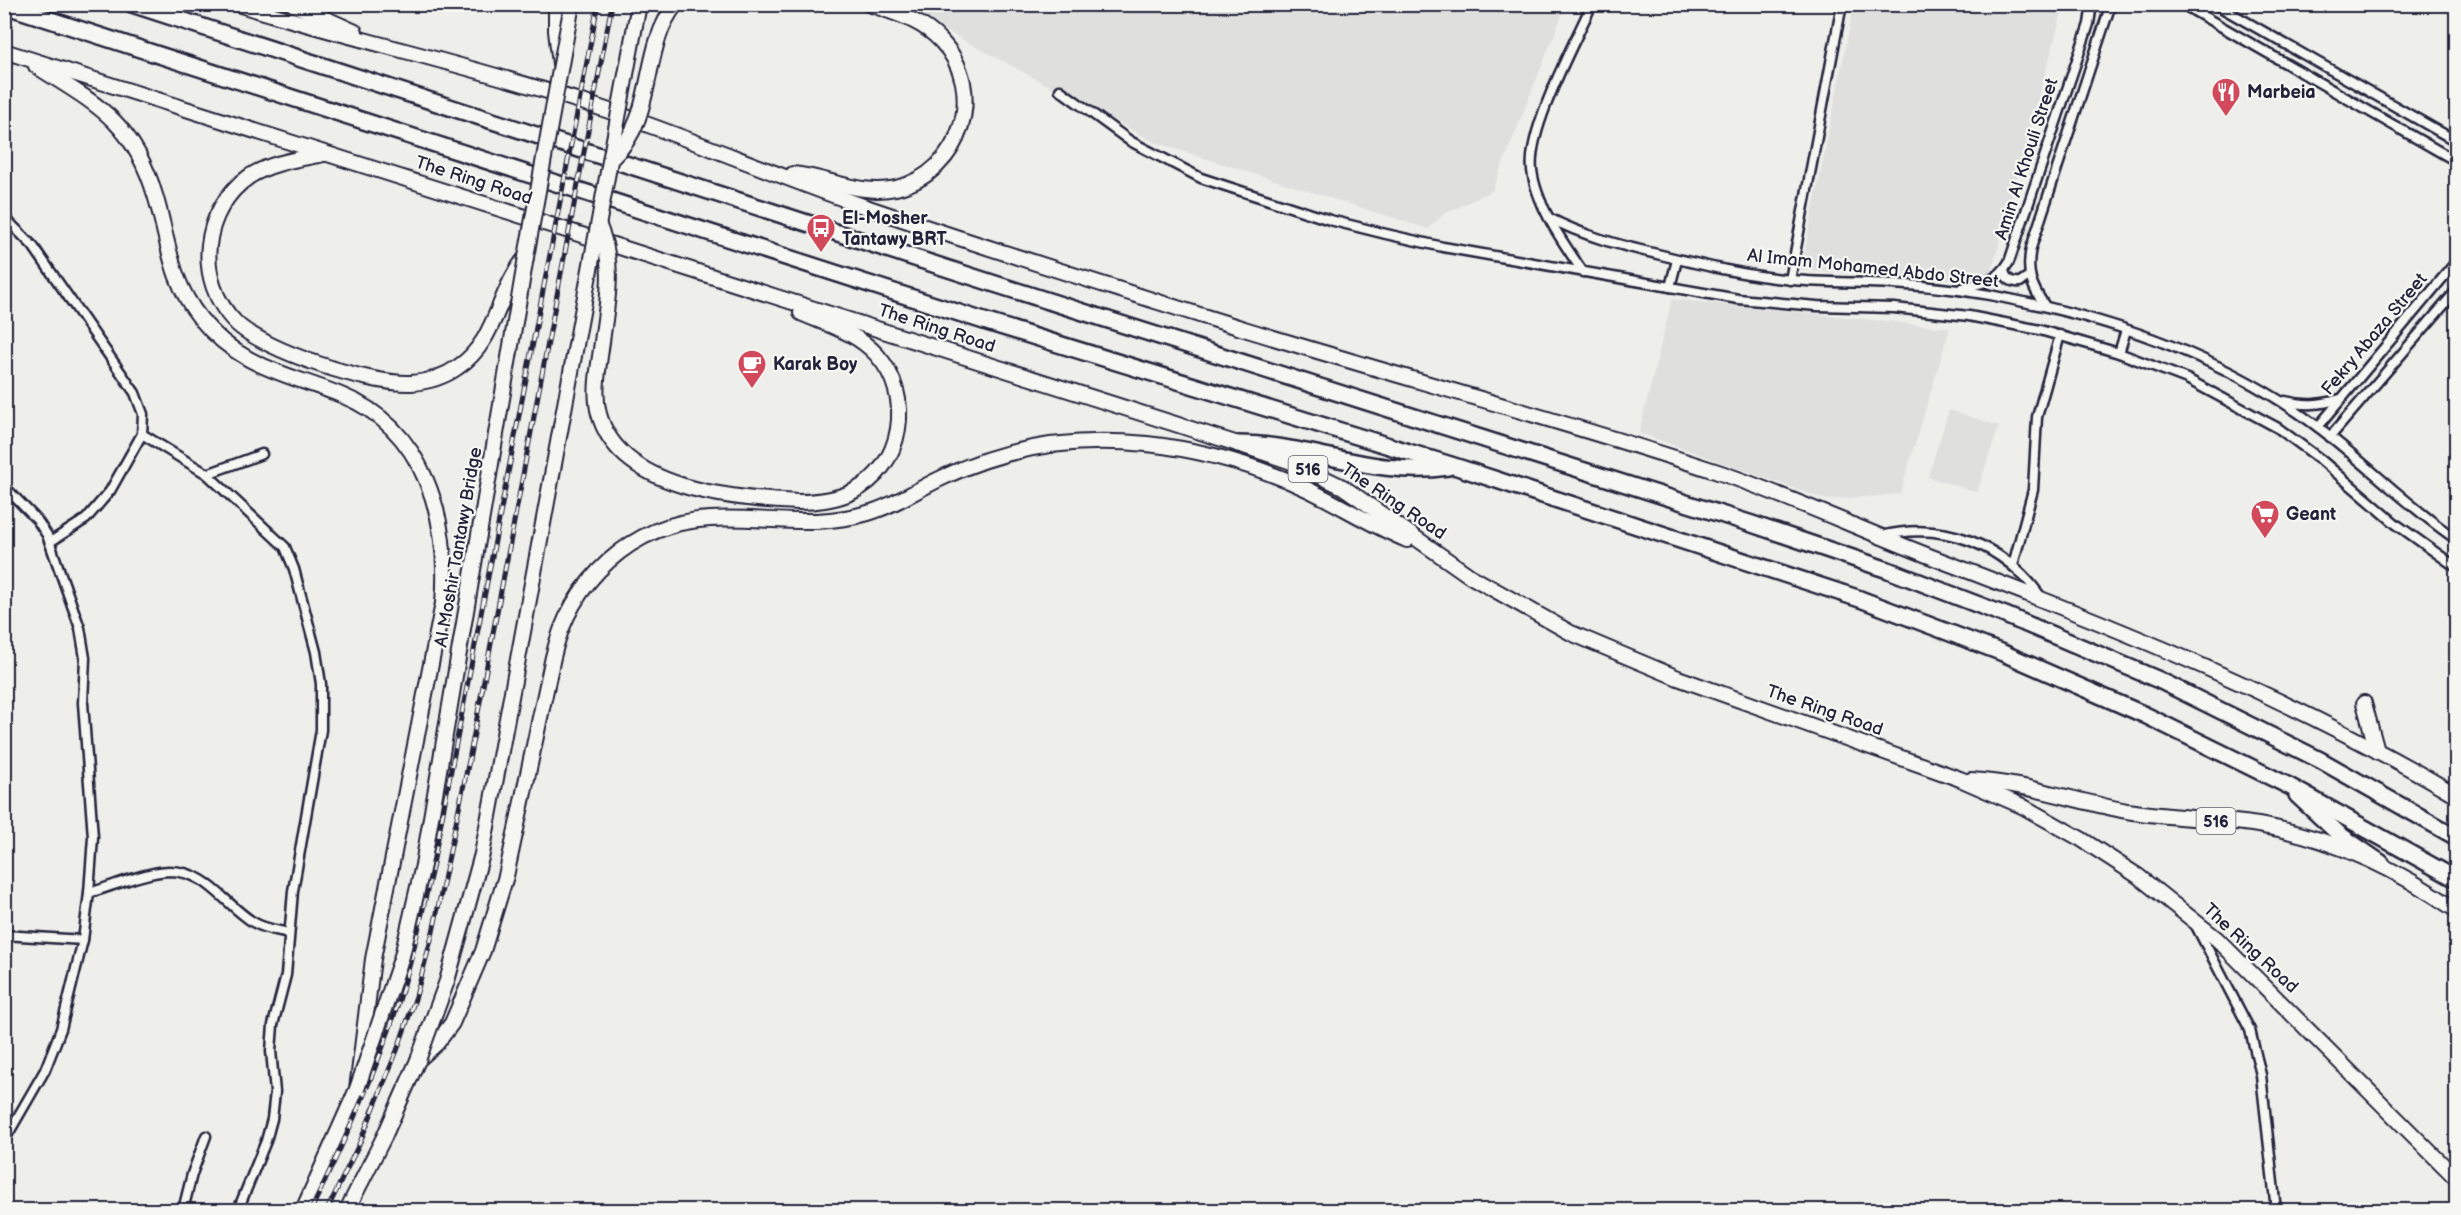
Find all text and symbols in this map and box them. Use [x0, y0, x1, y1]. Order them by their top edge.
street label: Amin Al Khouli Street [1990, 75, 2063, 243]
restaurant icon: Marbeia [2210, 76, 2242, 118]
place label: Marbeia [2247, 82, 2316, 103]
street label: The Ring Road [413, 152, 535, 209]
place label: El-Mosher Tantawy BRT [842, 208, 948, 250]
bus stop icon: El-Mosher Tantawy BRT [805, 212, 837, 254]
street label: Al Imam Mohamed Abdo Street [1746, 245, 2000, 292]
street label: Fekry Abaza Street [2317, 269, 2432, 400]
street label: The Ring Road [876, 300, 998, 357]
cafe icon: Karak Boy [736, 348, 768, 390]
place label: Karak Boy [773, 354, 858, 375]
street label: Al Moshir Tantawy Bridge [431, 445, 487, 649]
road number: 516 [1288, 456, 1328, 482]
street label: The Ring Road [1337, 459, 1450, 544]
supermarket icon: Geant [2249, 498, 2281, 540]
place label: Geant [2286, 504, 2336, 525]
street label: The Ring Road [1764, 681, 1886, 740]
road number: 516 [2196, 808, 2236, 834]
street label: The Ring Road [2199, 899, 2302, 998]

